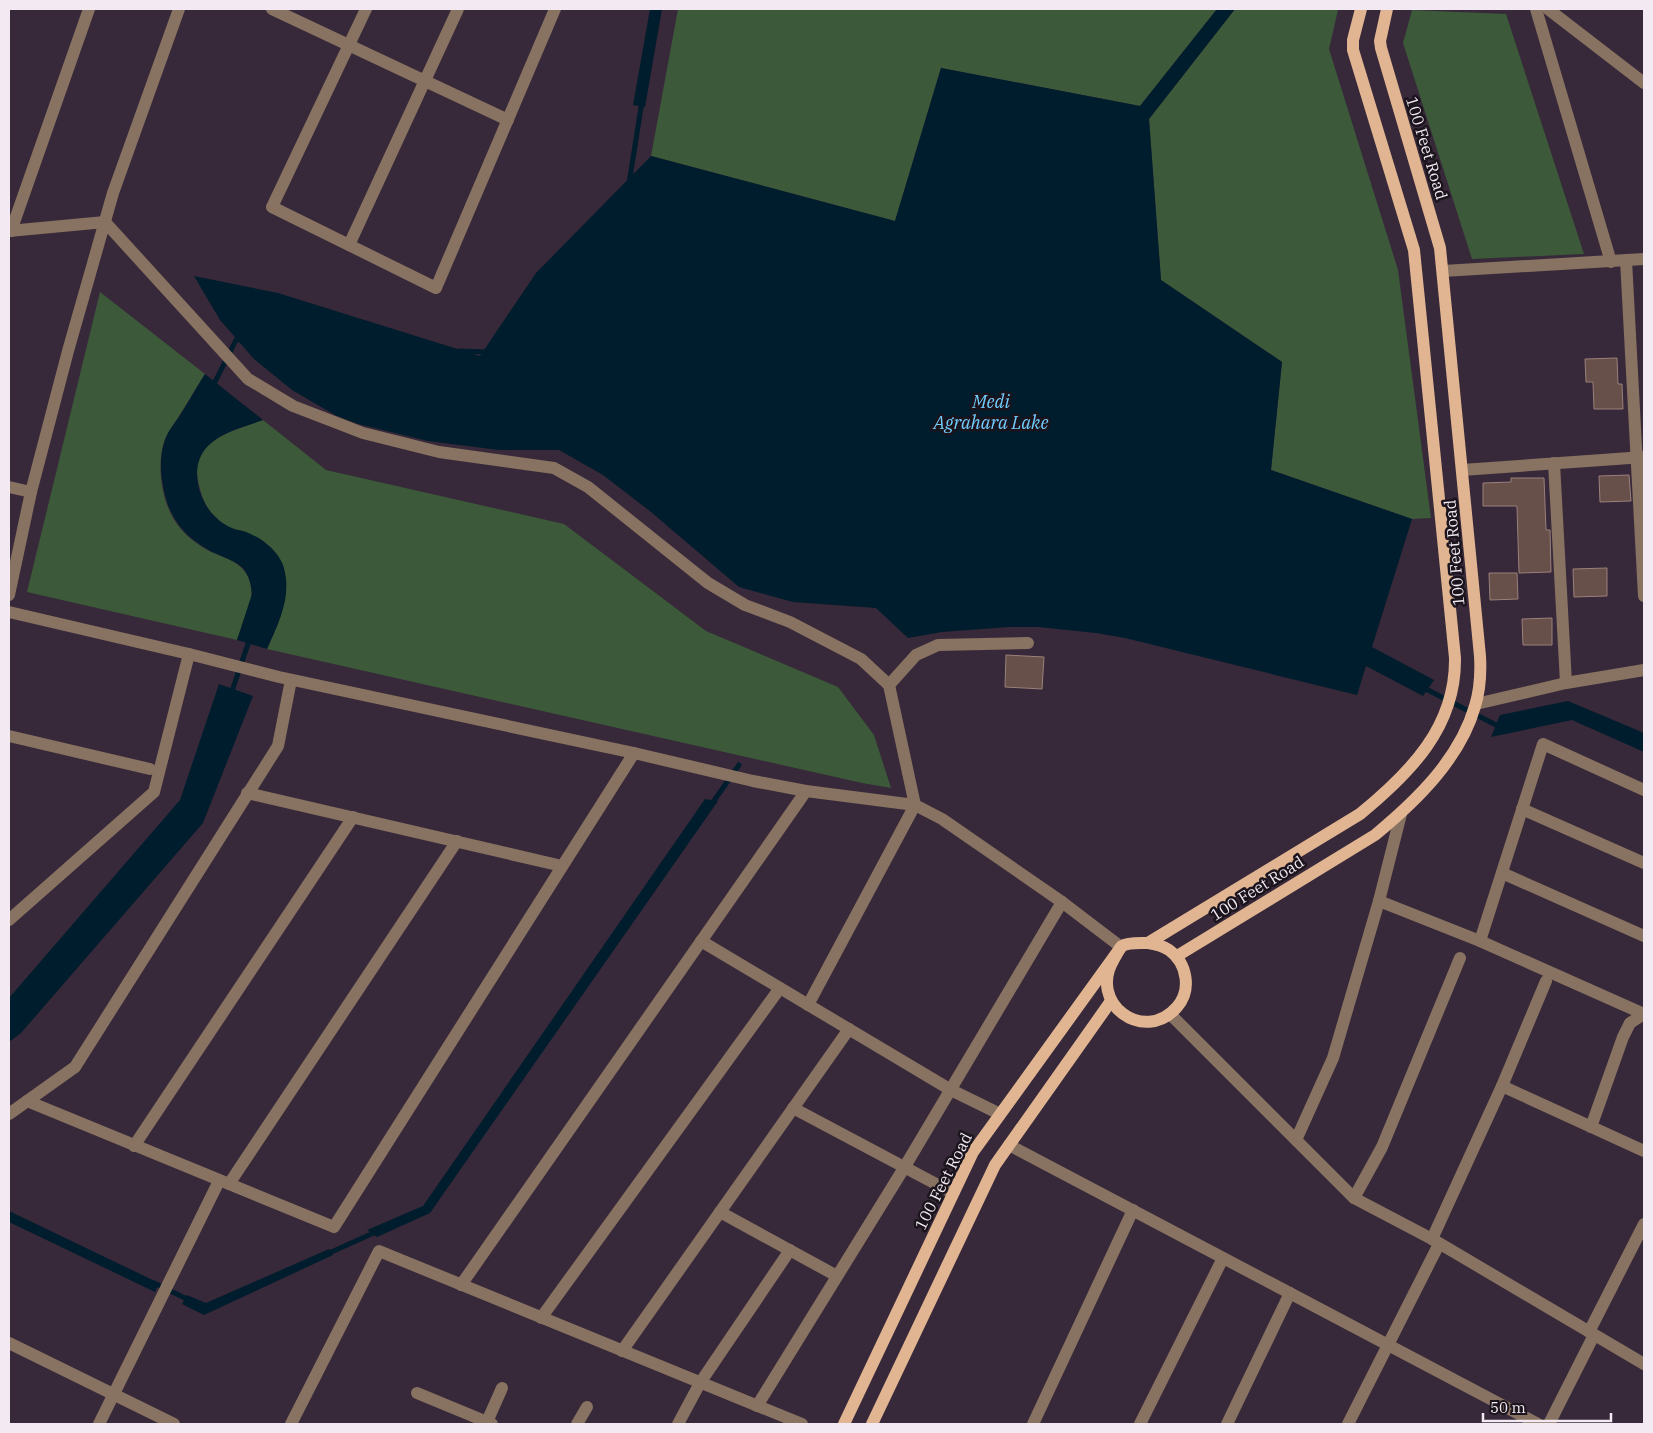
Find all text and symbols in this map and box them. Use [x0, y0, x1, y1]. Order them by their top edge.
street label: 100 Feet Road [1402, 94, 1452, 202]
water label: Medi Agrahara Lake [932, 390, 1049, 434]
street label: 100 Feet Road [1439, 499, 1469, 607]
street label: 100 Feet Road [1207, 851, 1308, 925]
street label: 100 Feet Road [910, 1129, 976, 1233]
scale bar [1483, 1390, 1610, 1422]
text: 50 m [1490, 1398, 1526, 1417]

